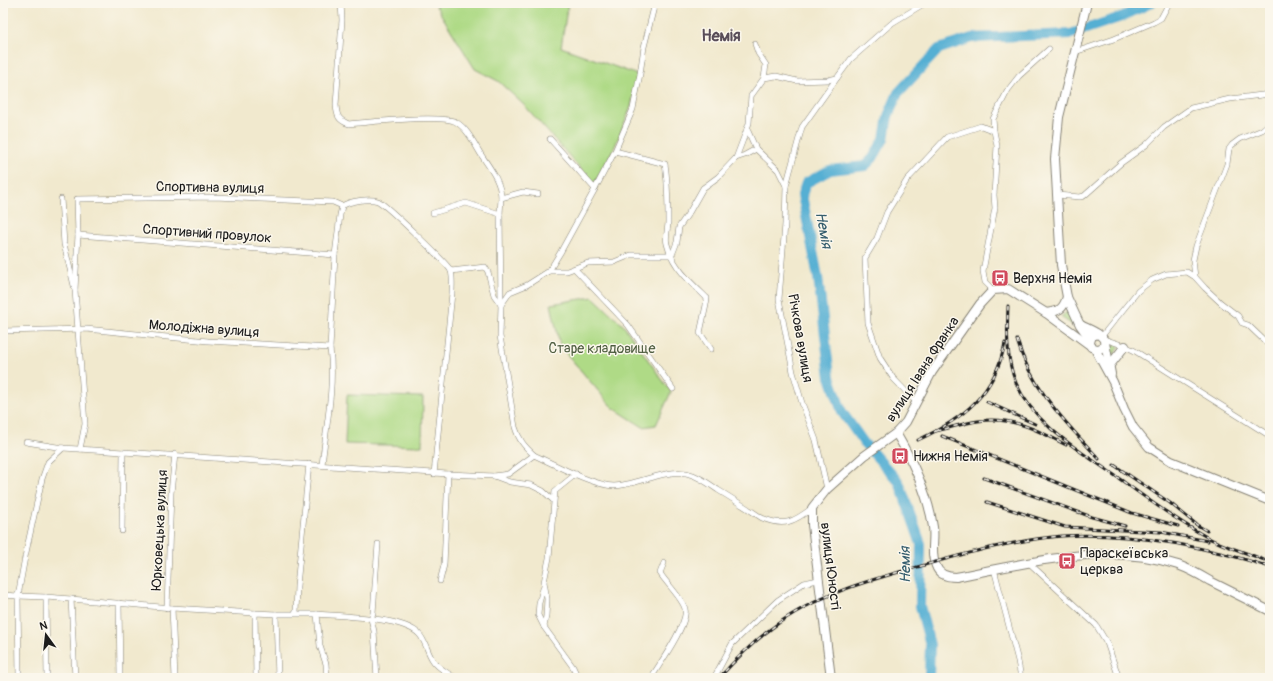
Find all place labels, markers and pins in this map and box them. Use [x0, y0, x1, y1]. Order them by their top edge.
bus stop icon: Верхня Немія [990, 268, 1010, 288]
place label: Верхня Немія [1013, 270, 1092, 287]
bus stop icon: Нижня Немія [890, 446, 910, 466]
place label: Нижня Немія [913, 448, 988, 465]
place label: Параскеївська церква [1080, 545, 1168, 578]
bus stop icon: Параскеївська церква [1057, 551, 1077, 571]

